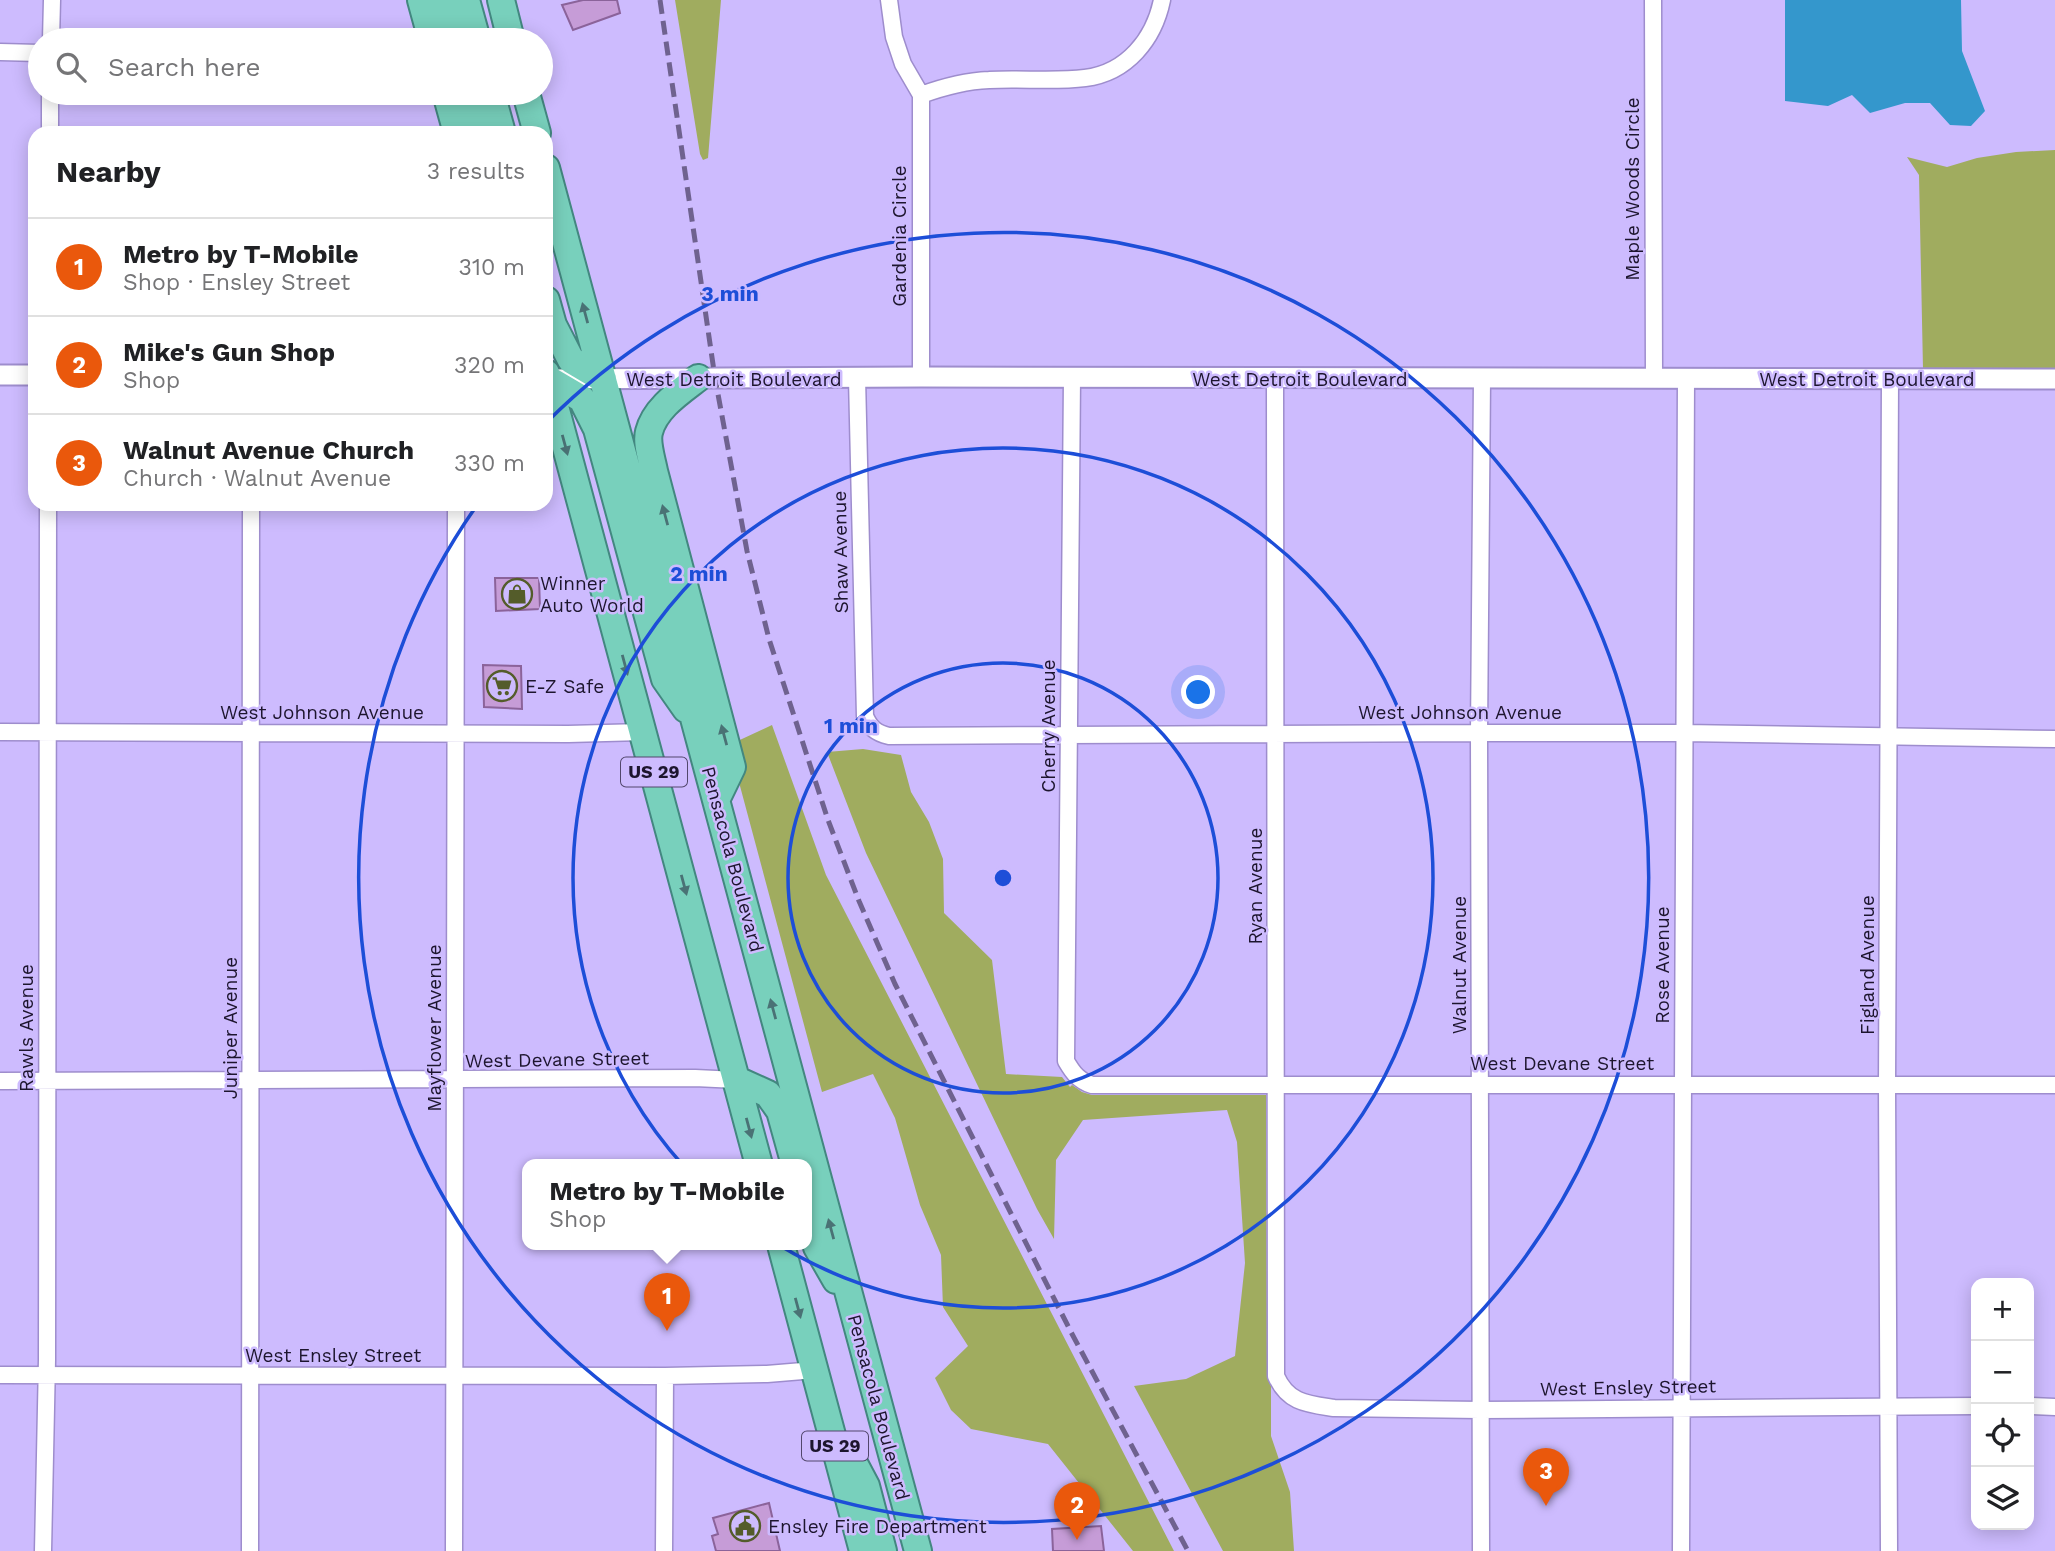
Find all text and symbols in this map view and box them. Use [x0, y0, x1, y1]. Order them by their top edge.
search box [28, 28, 553, 105]
icon: search [52, 48, 90, 86]
text: Search here [108, 52, 260, 82]
street label: Maple Woods Circle [1621, 97, 1644, 281]
text: Nearby [56, 154, 161, 189]
text: 3 results [427, 158, 525, 185]
street label: Gardenia Circle [888, 165, 911, 307]
text: Metro by T-Mobile [123, 239, 359, 269]
text: 1 [74, 254, 84, 281]
text: 310 m [459, 254, 525, 281]
text: Shop · Ensley Street [123, 269, 350, 296]
text: 3 min [701, 281, 759, 306]
one-way arrow [580, 303, 590, 324]
text: Mike's Gun Shop [123, 337, 335, 367]
text: 2 [72, 352, 86, 379]
text: 320 m [454, 352, 525, 379]
text: Shop [123, 367, 180, 394]
street label: West Detroit Boulevard [626, 368, 842, 391]
street label: West Detroit Boulevard [1192, 368, 1408, 391]
street label: West Detroit Boulevard [1759, 368, 1975, 391]
text: Walnut Avenue Church [123, 435, 414, 465]
one-way arrow [561, 435, 571, 456]
text: 3 [72, 450, 86, 477]
text: 330 m [454, 450, 525, 477]
text: Church · Walnut Avenue [123, 465, 391, 492]
street label: Shaw Avenue [828, 490, 853, 614]
one-way arrow [660, 504, 670, 525]
text: 2 min [670, 561, 728, 586]
place label: Winner Auto World [540, 572, 644, 617]
shop icon: Winner Auto World [500, 577, 534, 611]
one-way arrow [620, 654, 631, 676]
street label: Cherry Avenue [1037, 659, 1060, 793]
supermarket icon: E-Z Safe [485, 669, 519, 703]
place label: E-Z Safe [525, 675, 604, 698]
your location [1181, 675, 1215, 709]
street label: West Johnson Avenue [220, 701, 424, 724]
street label: West Johnson Avenue [1358, 701, 1562, 724]
text: 1 min [824, 713, 878, 738]
one-way arrow [718, 724, 729, 746]
road number: US 29 [621, 758, 687, 786]
street label: Pensacola Boulevard [697, 764, 768, 955]
street label: Ryan Avenue [1244, 828, 1267, 944]
centre of rings [991, 866, 1015, 890]
one-way arrow [679, 874, 690, 896]
street label: Figland Avenue [1856, 895, 1879, 1035]
street label: Walnut Avenue [1448, 896, 1471, 1034]
street label: Rose Avenue [1651, 906, 1674, 1024]
street label: Mayflower Avenue [423, 944, 446, 1112]
street label: Juniper Avenue [219, 957, 242, 1099]
street label: Rawls Avenue [15, 964, 38, 1092]
one-way arrow [767, 998, 777, 1019]
street label: West Devane Street [465, 1046, 649, 1073]
street label: West Devane Street [1470, 1052, 1654, 1075]
one-way arrow [745, 1118, 755, 1139]
popup [522, 1159, 812, 1250]
text: Metro by T-Mobile [549, 1176, 785, 1206]
text: Shop [549, 1206, 606, 1233]
one-way arrow [826, 1218, 836, 1239]
pin: 1 [644, 1273, 690, 1331]
map controls [1971, 1278, 2034, 1530]
button: + [1971, 1278, 2034, 1341]
one-way arrow [793, 1297, 804, 1319]
street label: Pensacola Boulevard [843, 1312, 914, 1503]
button: − [1971, 1341, 2034, 1404]
street label: West Ensley Street [245, 1344, 421, 1367]
street label: West Ensley Street [1540, 1374, 1716, 1401]
button: locate [1971, 1404, 2034, 1467]
road number: US 29 [802, 1432, 868, 1461]
pin: 3 [1523, 1448, 1569, 1506]
button: layers [1971, 1467, 2034, 1530]
pin: 2 [1054, 1482, 1100, 1540]
public building icon: Ensley Fire Department [728, 1509, 762, 1543]
place label: Ensley Fire Department [768, 1515, 987, 1538]

